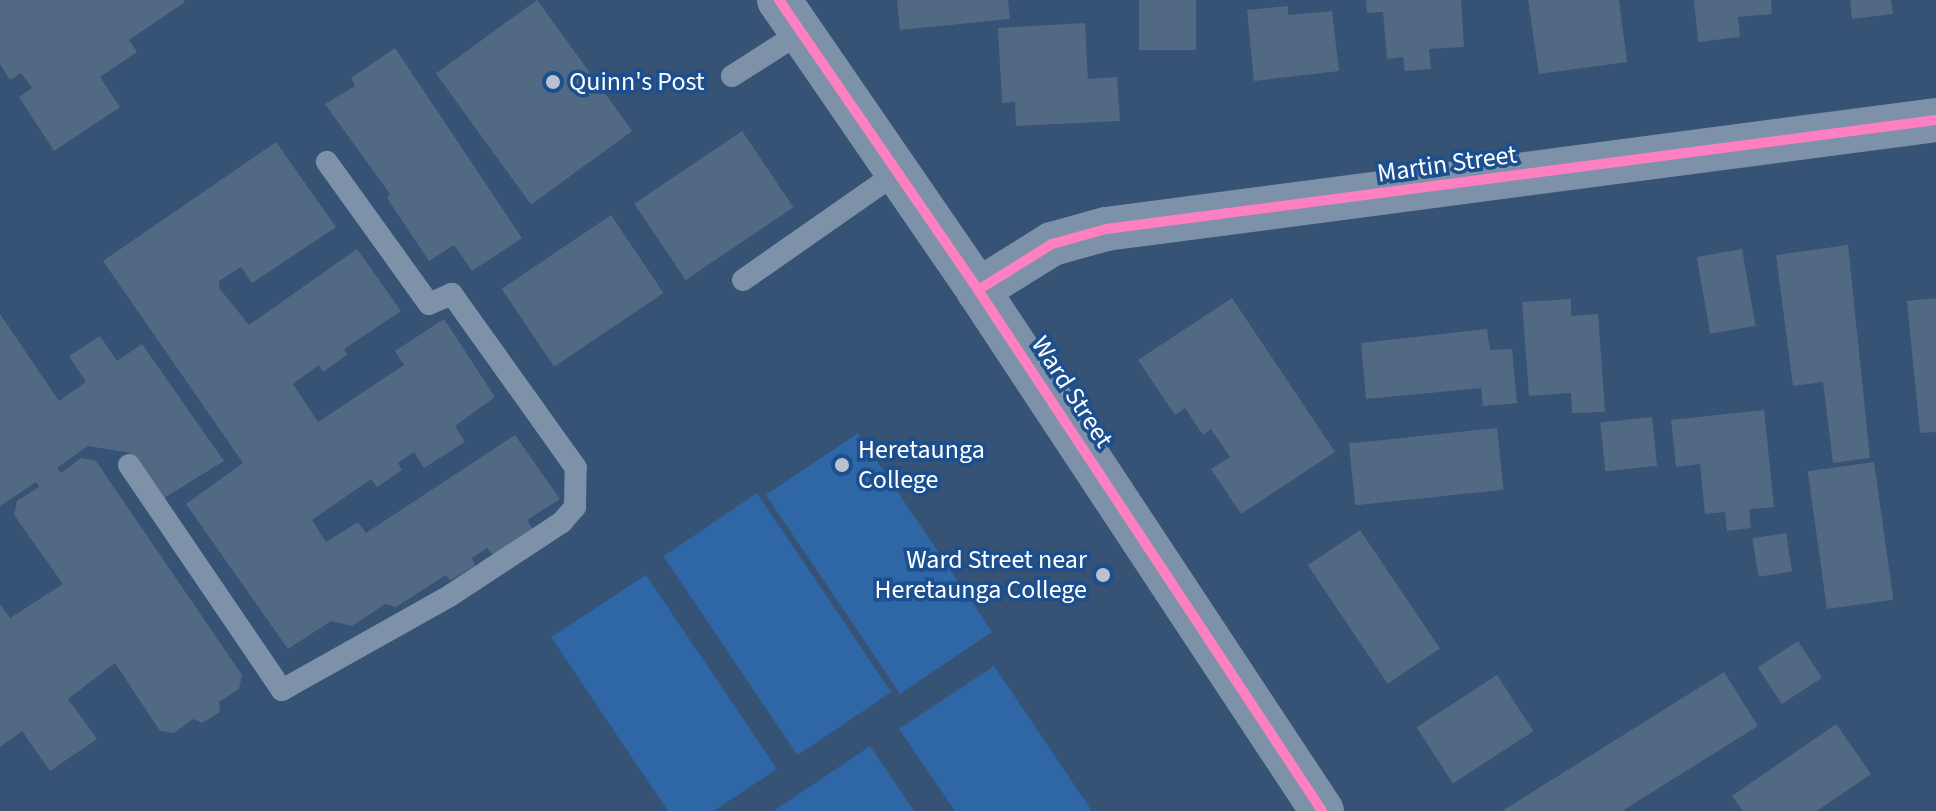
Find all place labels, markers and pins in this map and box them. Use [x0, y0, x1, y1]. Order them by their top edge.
place label: Quinn's Post [569, 66, 705, 98]
marker: Quinn's Post [544, 73, 562, 91]
place label: Heretaunga College [858, 434, 985, 496]
marker: Heretaunga College [833, 456, 851, 474]
place label: Ward Street near Heretaunga College [875, 544, 1087, 606]
marker: Ward Street near Heretaunga College [1094, 566, 1112, 584]

